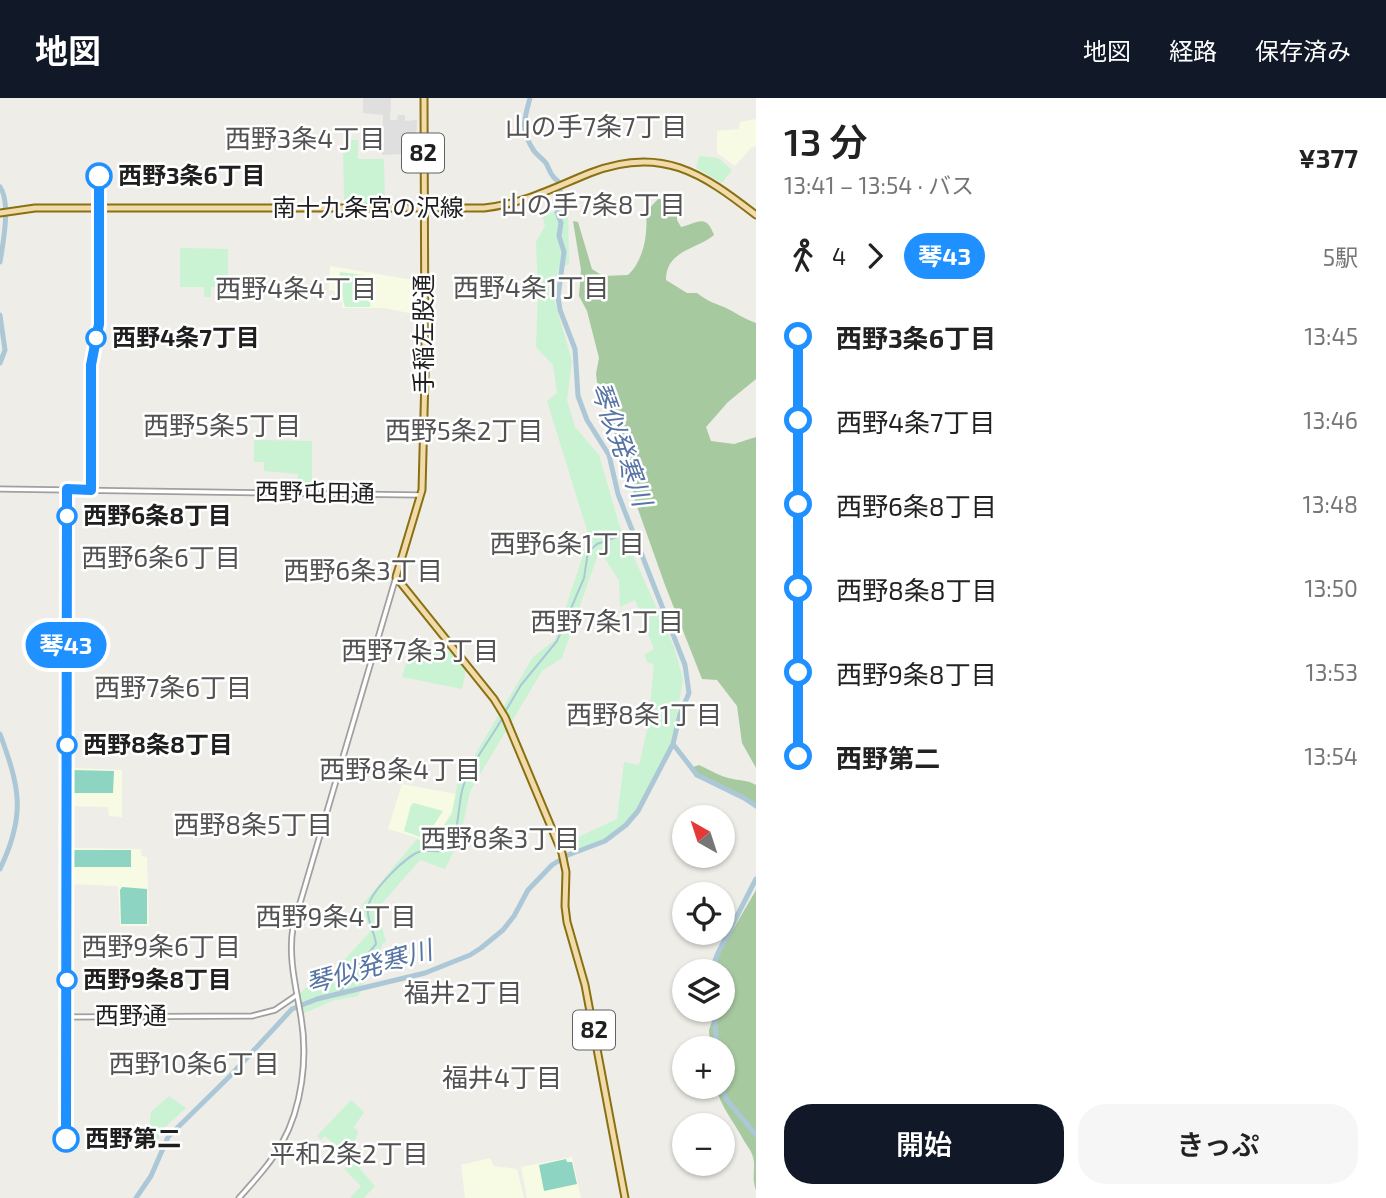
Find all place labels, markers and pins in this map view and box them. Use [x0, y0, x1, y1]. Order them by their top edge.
place label: 西野3条6丁目 [118, 160, 266, 189]
marker: 西野3条6丁目 [86, 163, 112, 189]
place label: 西野4条7丁目 [112, 322, 260, 351]
marker: 西野4条7丁目 [86, 328, 106, 348]
place label: 西野6条8丁目 [83, 500, 232, 529]
marker: 西野6条8丁目 [57, 506, 77, 526]
place label: 西野8条8丁目 [83, 729, 233, 758]
marker: 西野8条8丁目 [57, 735, 77, 755]
place label: 西野9条8丁目 [83, 964, 232, 993]
marker: 西野9条8丁目 [57, 970, 77, 990]
place label: 西野第二 [85, 1123, 181, 1152]
marker: 西野第二 [53, 1126, 79, 1152]

